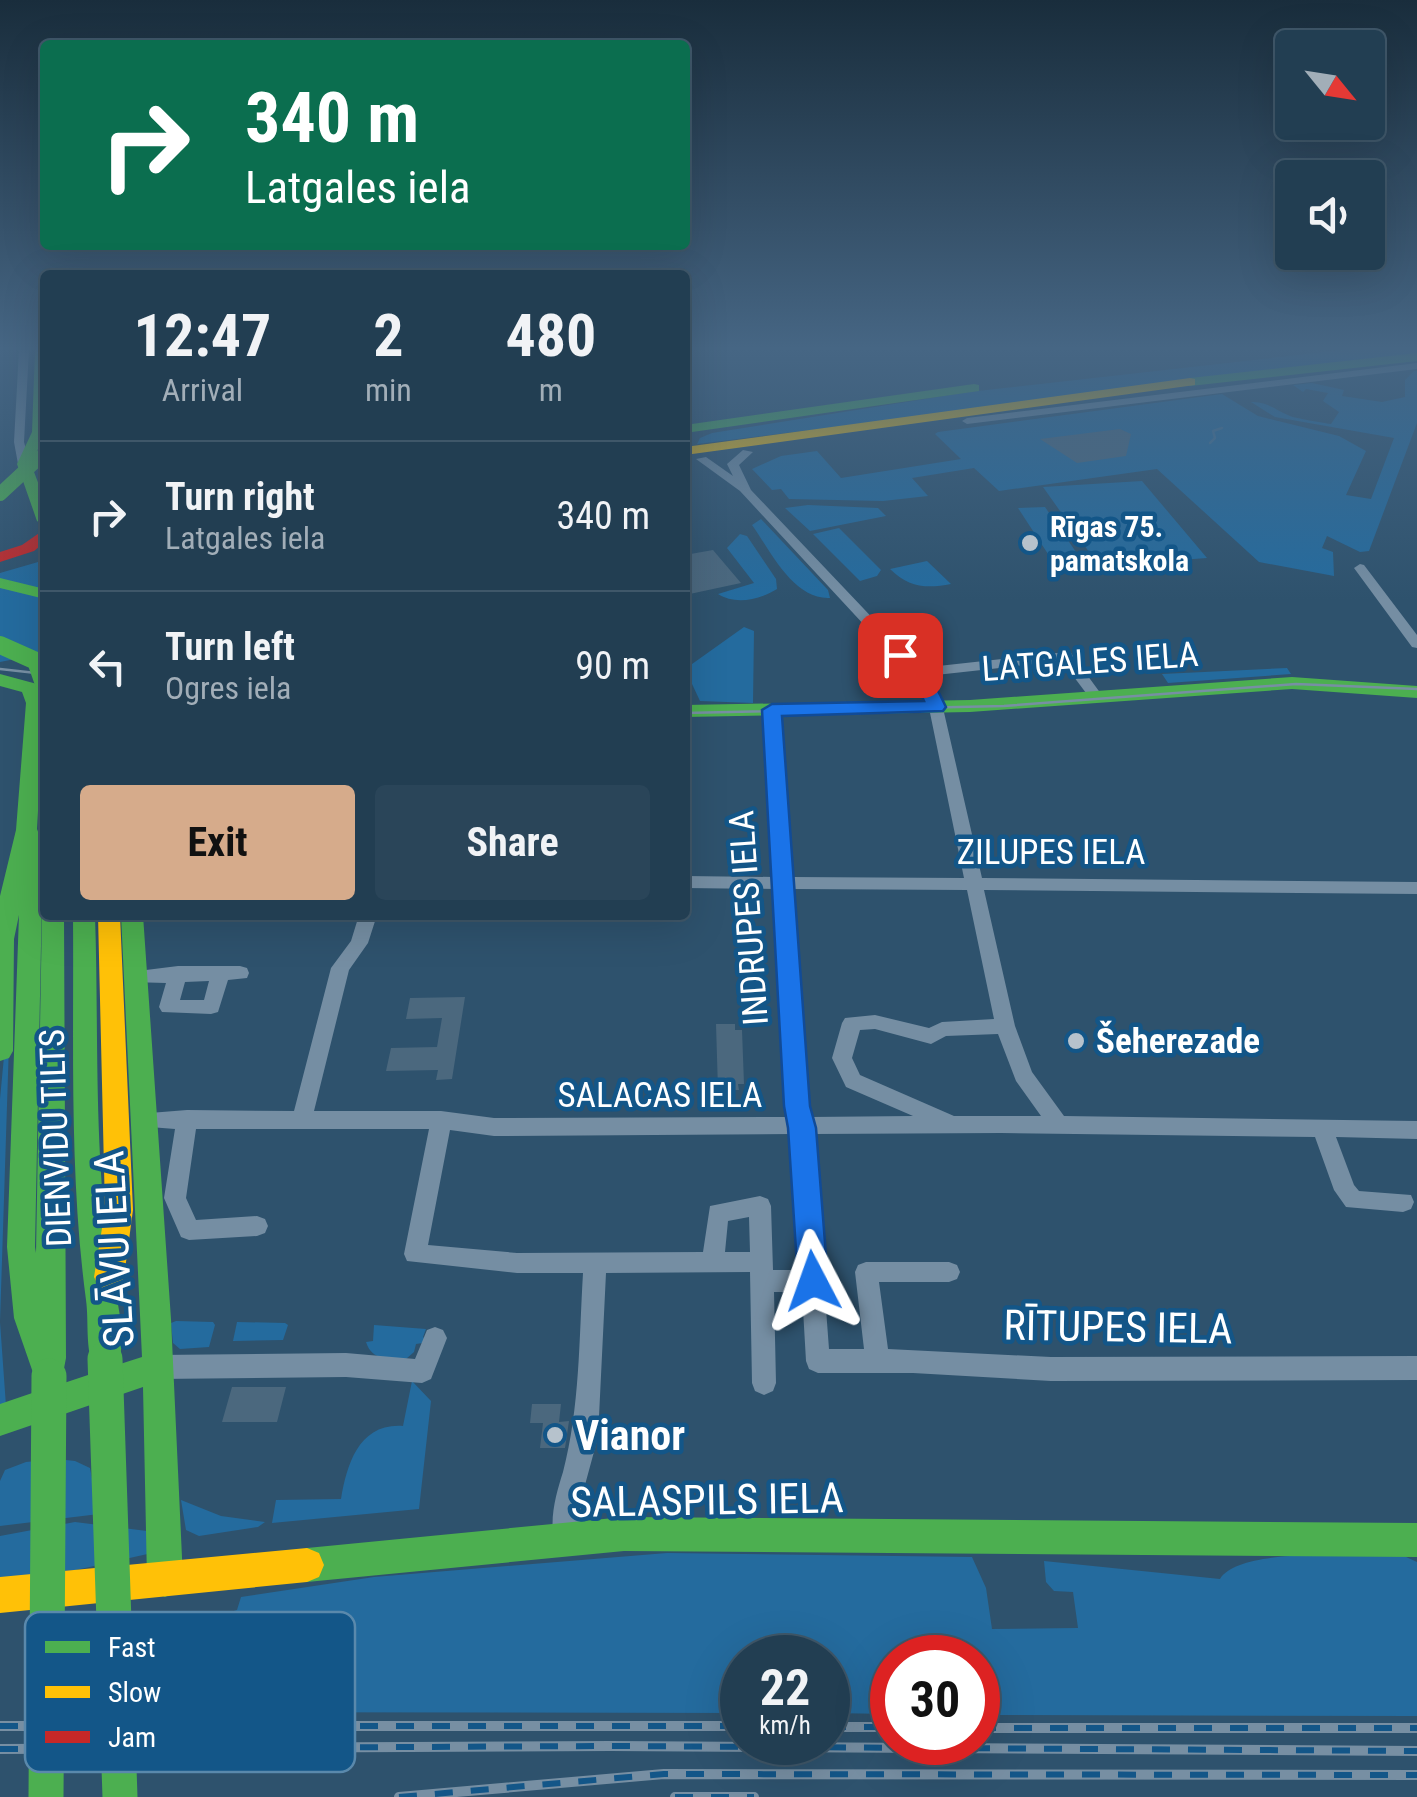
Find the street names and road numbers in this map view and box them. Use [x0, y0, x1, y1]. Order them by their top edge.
street label: LATGALES IELA [980, 634, 1200, 690]
street label: INDRUPES IELA [721, 809, 777, 1027]
street label: ZILUPES IELA [957, 832, 1145, 873]
street label: DIENVIDU TILTS [32, 1028, 80, 1248]
street label: SALACAS IELA [558, 1075, 762, 1116]
street label: SLĀVU IELA [84, 1149, 144, 1349]
street label: RĪTUPES IELA [1003, 1301, 1233, 1353]
street label: SALASPILS IELA [570, 1473, 844, 1527]

